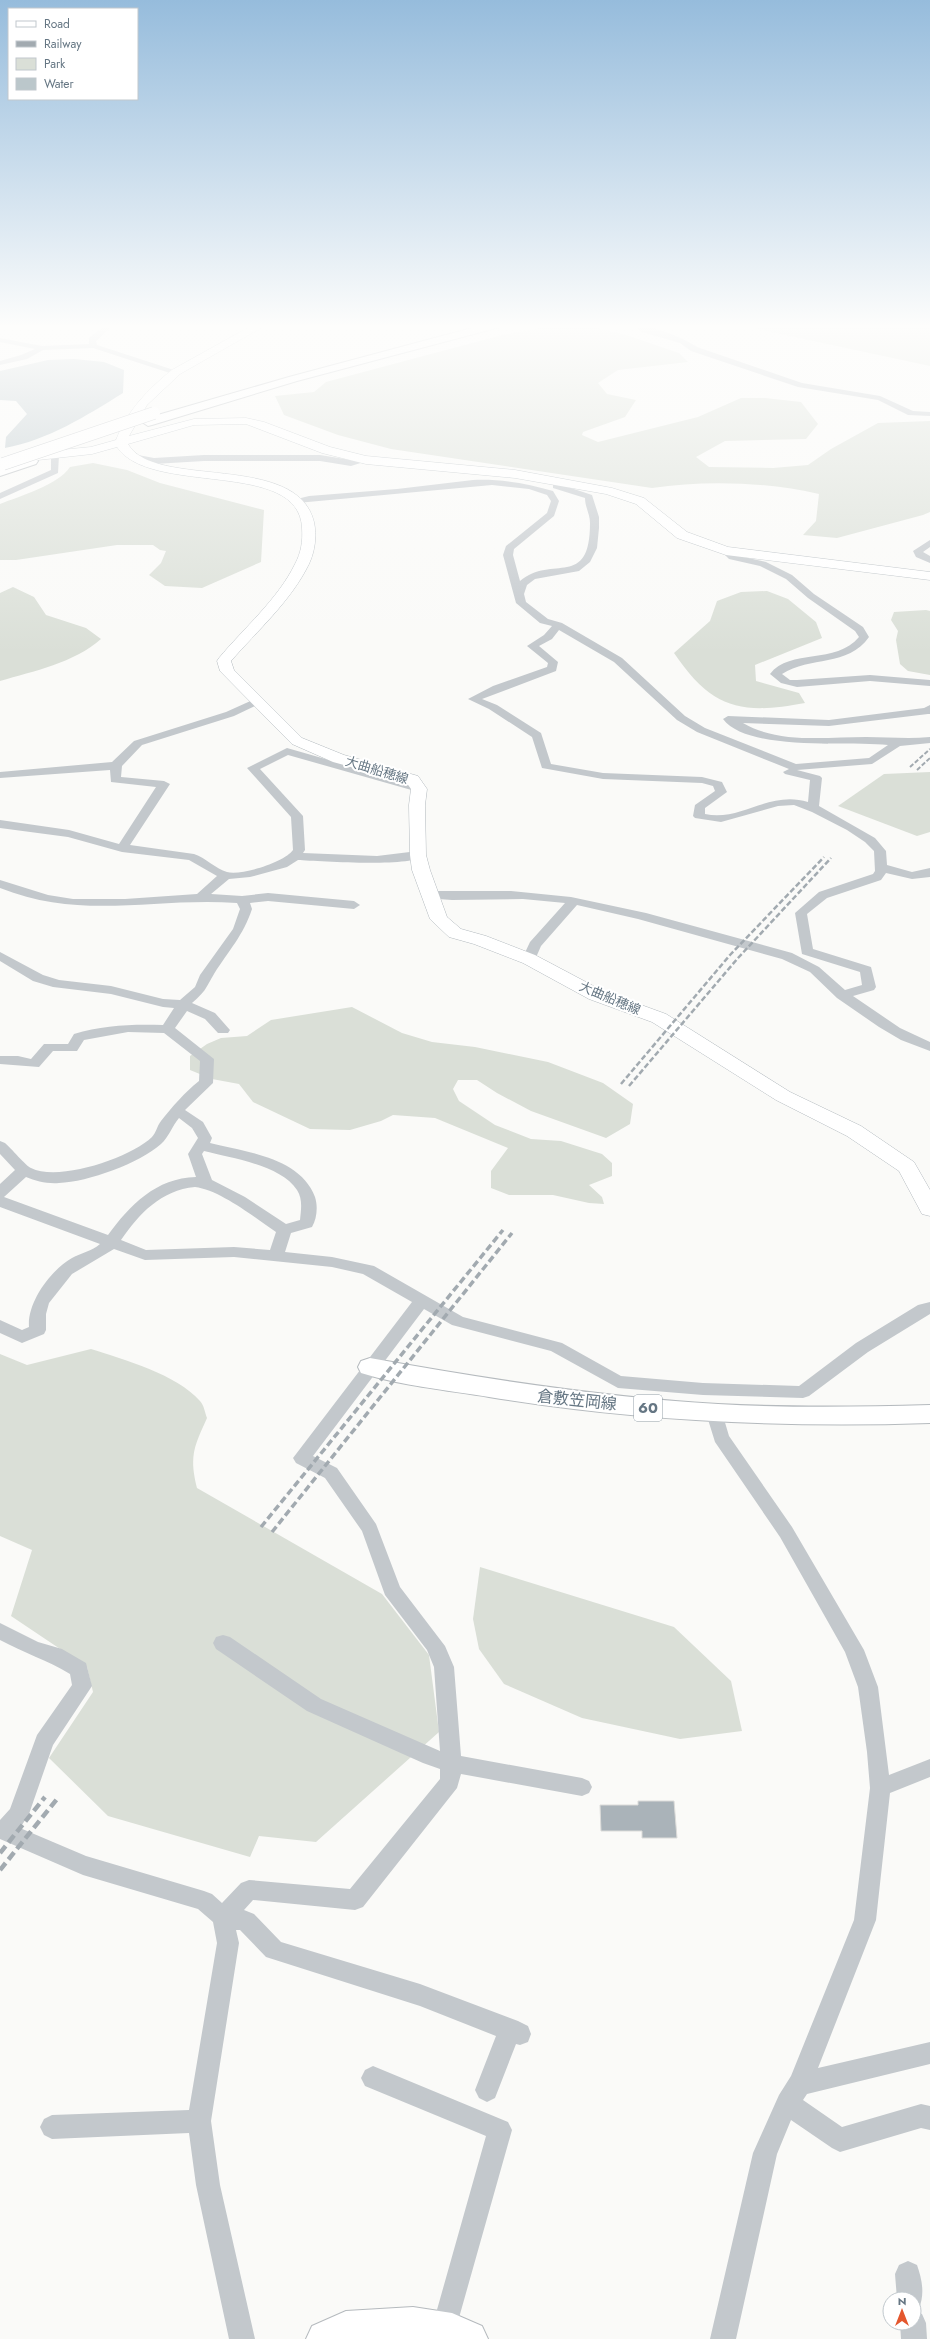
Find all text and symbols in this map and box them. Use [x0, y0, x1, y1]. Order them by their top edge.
legend [8, 8, 138, 100]
text: Road [44, 15, 70, 33]
text: Railway [44, 35, 82, 53]
text: Park [44, 55, 66, 73]
text: Water [44, 75, 75, 93]
street label: 大曲船穂線 [343, 751, 411, 789]
street label: 大曲船穂線 [576, 977, 644, 1019]
street label: 倉敷笠岡線 [536, 1384, 618, 1416]
road number: 60 [634, 1395, 662, 1421]
north arrow [882, 2291, 922, 2331]
text: N [898, 2293, 906, 2309]

